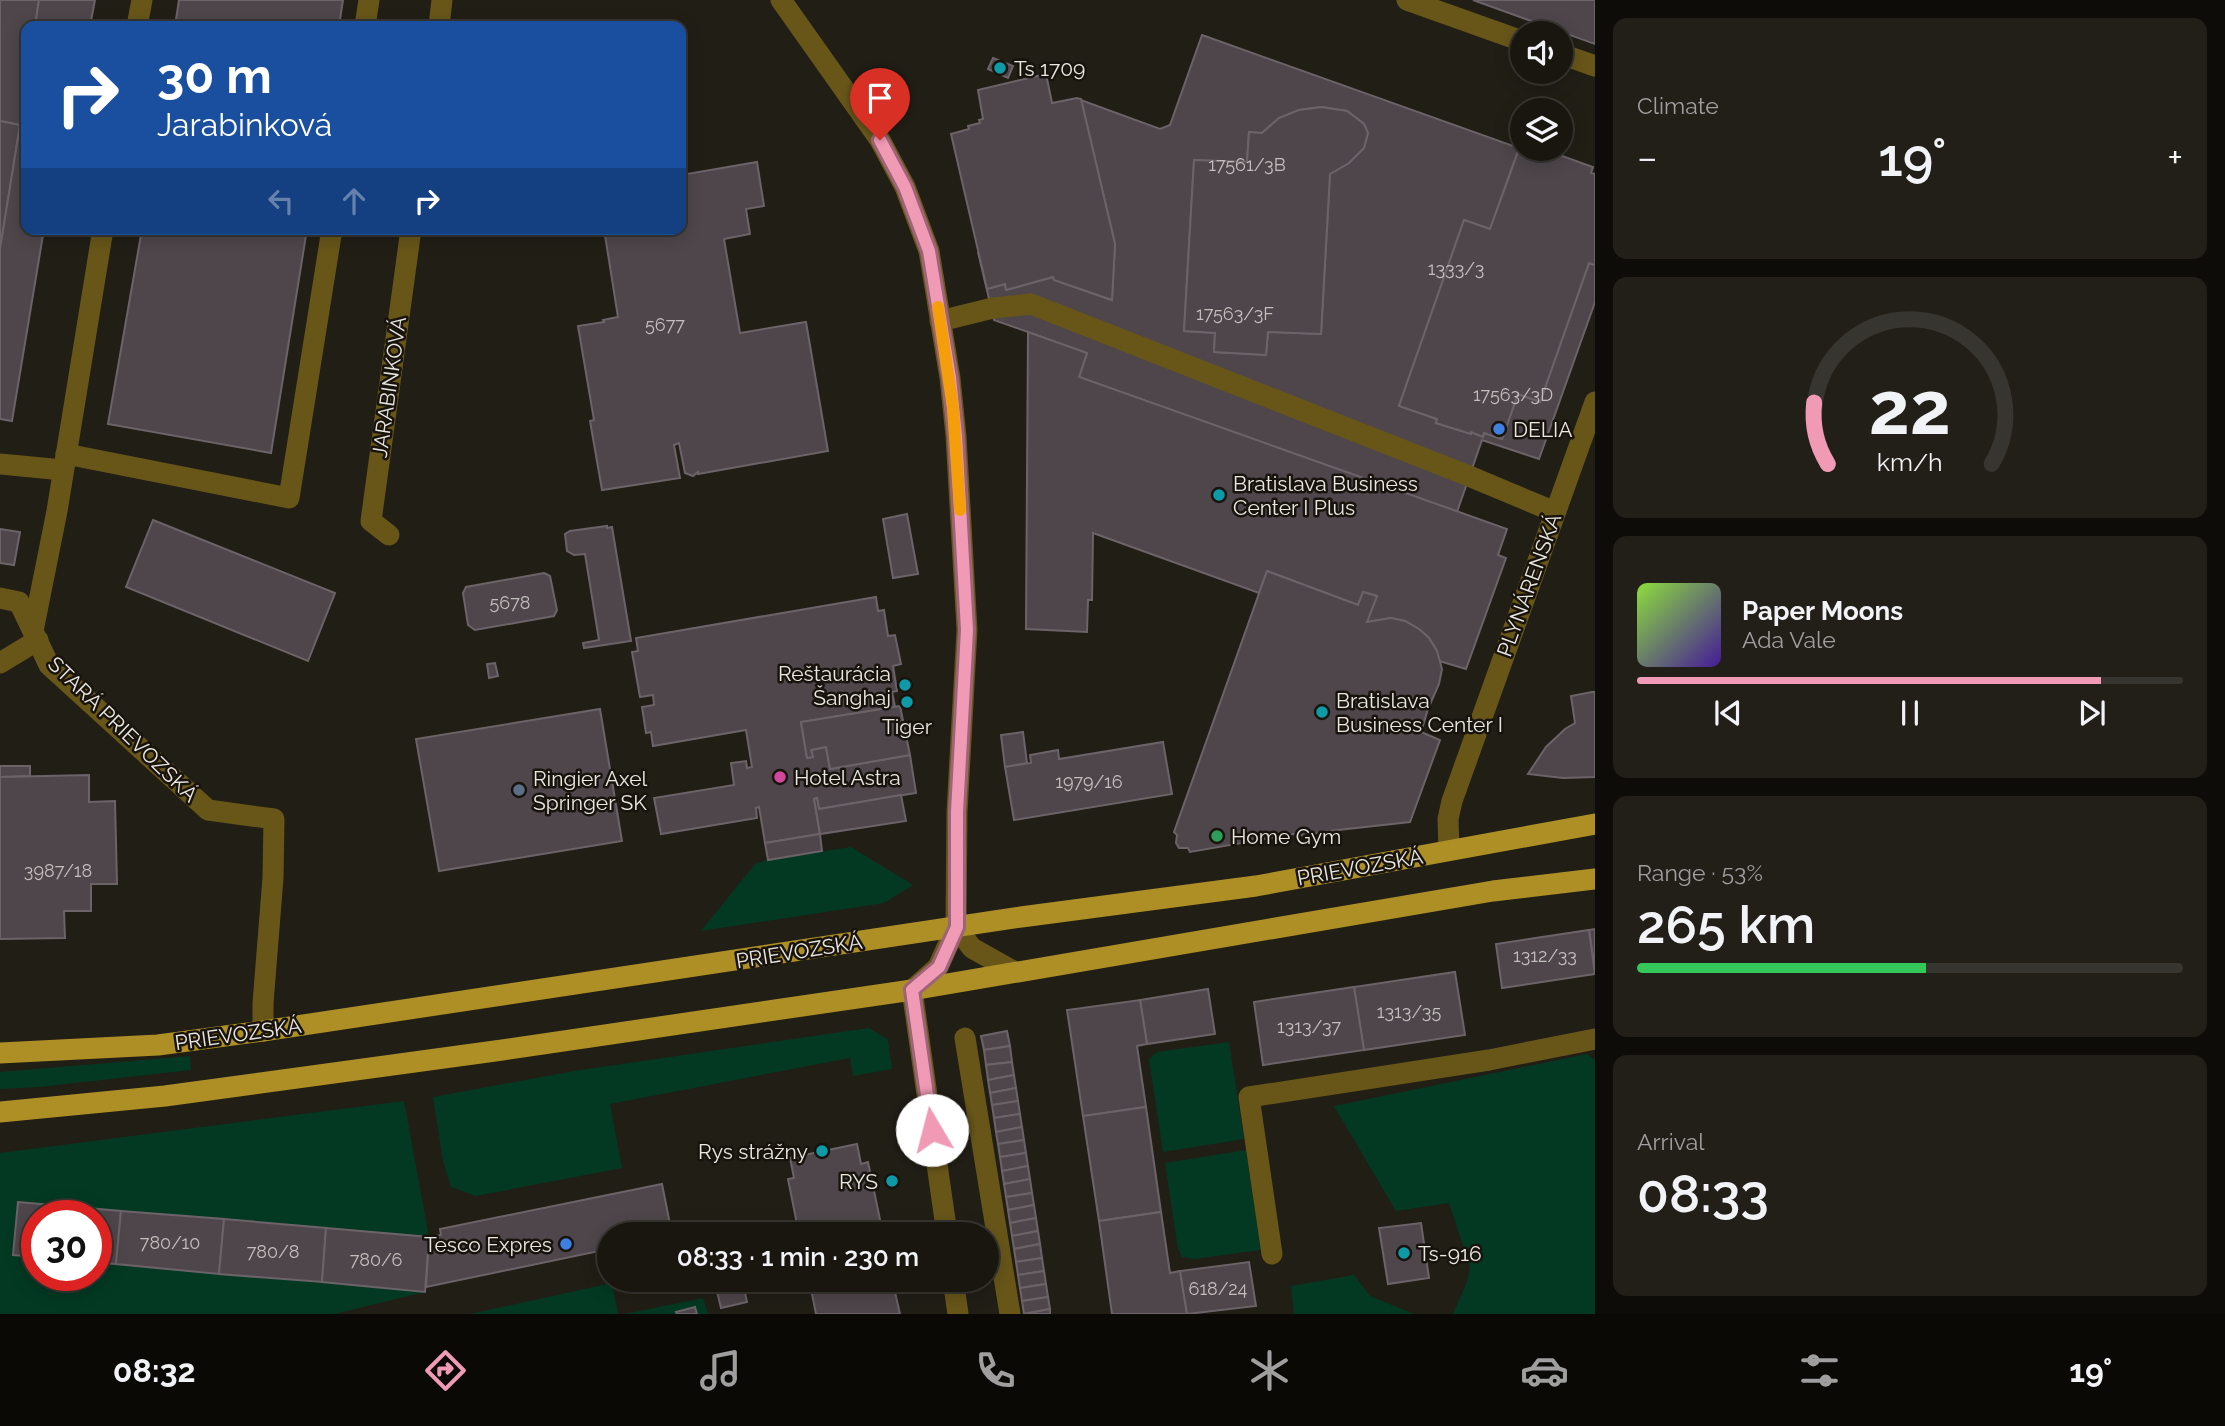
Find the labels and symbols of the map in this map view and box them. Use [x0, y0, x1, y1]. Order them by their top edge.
place label: Ts 1709 [1014, 56, 1085, 81]
marker: Ts 1709 [992, 60, 1008, 76]
pin [850, 68, 910, 140]
house number: 17561/3B [1208, 154, 1286, 175]
house number: 1333/3 [1428, 258, 1484, 279]
house number: 17563/3F [1196, 303, 1274, 324]
house number: 5677 [645, 314, 685, 335]
street label: JARABINKOVÁ [367, 315, 411, 459]
house number: 17563/3D [1473, 384, 1553, 405]
place label: DELIA [1513, 417, 1572, 442]
marker: DELIA [1491, 421, 1507, 437]
place label: Bratislava Business Center I Plus [1233, 471, 1418, 520]
marker: Bratislava Business Center I Plus [1211, 487, 1227, 503]
street label: PLYNÁRENSKÁ [1492, 510, 1566, 660]
house number: 5678 [490, 592, 530, 613]
street label: STARÁ PRIEVOZSKÁ [43, 651, 203, 807]
place label: Reštaurácia Šanghaj [778, 661, 891, 710]
marker: Reštaurácia Šanghaj [897, 677, 913, 693]
place label: Bratislava Business Center I [1336, 688, 1503, 737]
marker: Tiger [899, 694, 915, 710]
marker: Bratislava Business Center I [1314, 704, 1330, 720]
place label: Tiger [882, 714, 933, 739]
place label: Hotel Astra [794, 765, 901, 790]
place label: Ringier Axel Springer SK [533, 766, 648, 815]
marker: Hotel Astra [772, 769, 788, 785]
house number: 1979/16 [1055, 771, 1123, 792]
marker: Ringier Axel Springer SK [511, 782, 527, 798]
place label: Home Gym [1231, 824, 1341, 849]
marker: Home Gym [1209, 828, 1225, 844]
street label: PRIEVOZSKÁ [1295, 844, 1425, 890]
house number: 3987/18 [24, 860, 92, 881]
street label: PRIEVOZSKÁ [734, 929, 864, 973]
house number: 1312/33 [1513, 945, 1577, 966]
house number: 1313/35 [1377, 1001, 1441, 1022]
street label: PRIEVOZSKÁ [173, 1013, 303, 1055]
house number: 1313/37 [1277, 1016, 1341, 1037]
position arrow [895, 1093, 969, 1167]
place label: Rys strážny [698, 1139, 808, 1164]
marker: Rys strážny [814, 1143, 830, 1159]
place label: RYS [839, 1169, 878, 1194]
marker: RYS [884, 1173, 900, 1189]
speed limit sign: 30 [21, 1200, 112, 1291]
house number: 780/10 [140, 1232, 200, 1253]
place label: Tesco Expres [424, 1232, 552, 1257]
marker: Tesco Expres [558, 1236, 574, 1252]
house number: 780/8 [247, 1241, 299, 1262]
place label: Ts-916 [1418, 1241, 1482, 1266]
marker: Ts-916 [1396, 1245, 1412, 1261]
house number: 780/6 [350, 1249, 402, 1270]
house number: 618/24 [1189, 1278, 1248, 1299]

